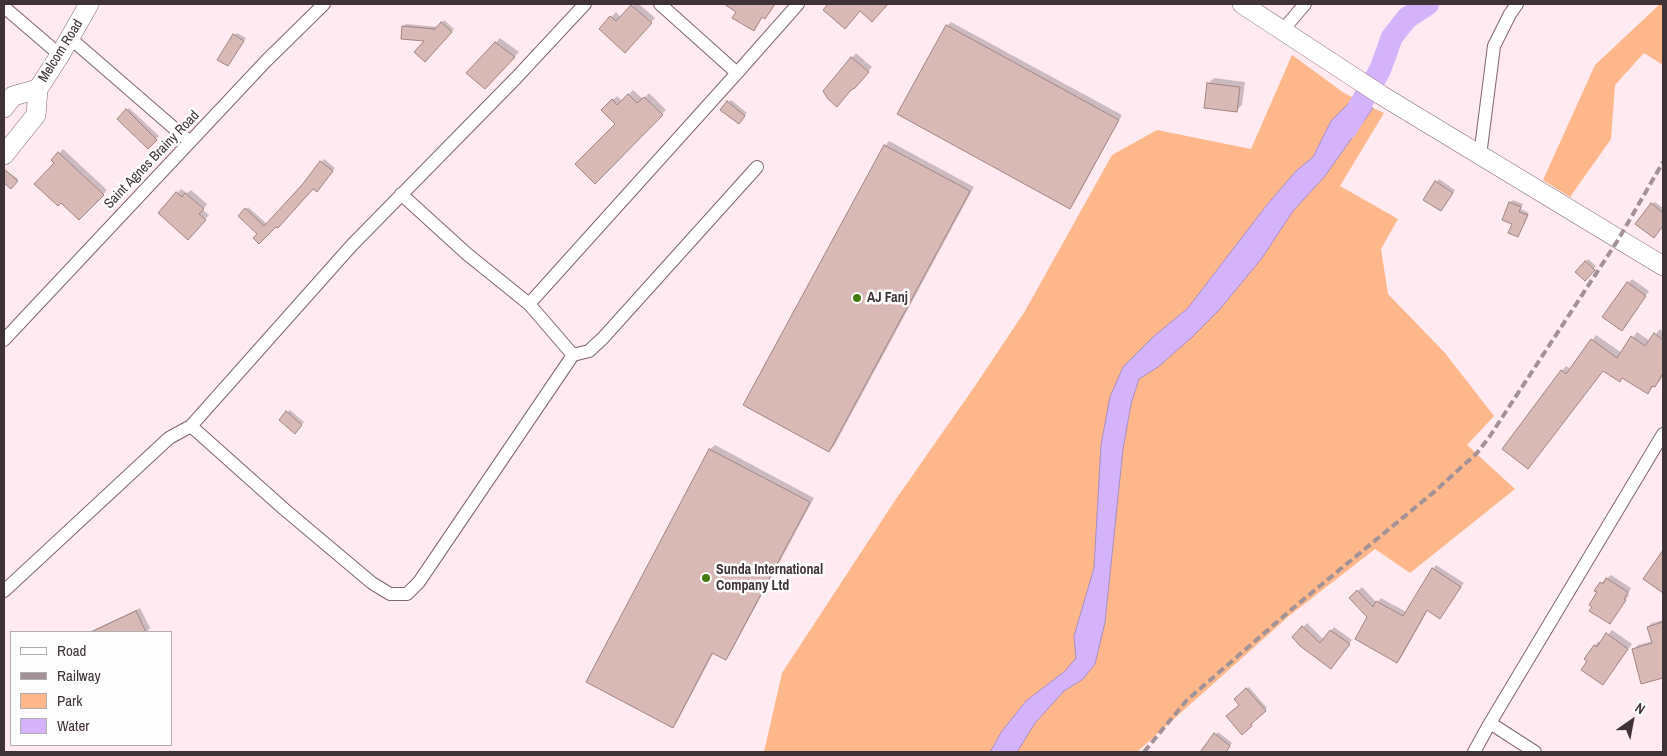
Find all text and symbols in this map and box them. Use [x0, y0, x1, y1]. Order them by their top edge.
street label: Melcom Road [35, 17, 87, 85]
street label: Saint Agnes Brainy Road [101, 108, 203, 212]
place label: AJ Fanj [867, 290, 908, 306]
marker: AJ Fanj [851, 292, 863, 304]
place label: Sunda International Company Ltd [716, 562, 823, 594]
marker: Sunda International Company Ltd [700, 572, 712, 584]
legend [10, 631, 172, 746]
text: Road [57, 640, 86, 661]
text: Railway [57, 665, 101, 686]
text: Park [57, 690, 82, 711]
north arrow [1607, 696, 1657, 746]
text: N [1632, 699, 1649, 718]
text: Water [57, 715, 89, 736]

